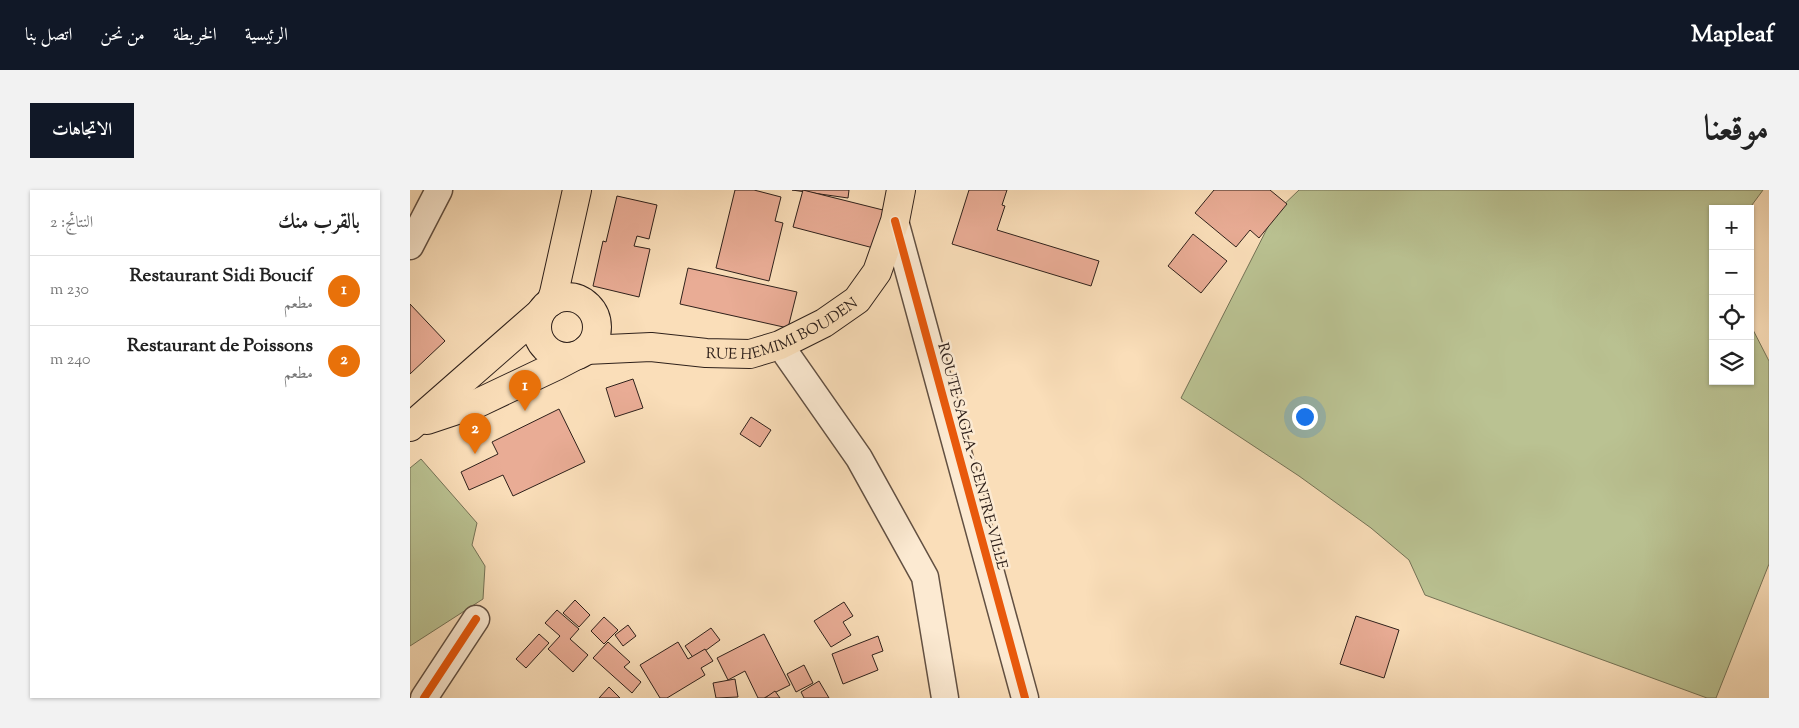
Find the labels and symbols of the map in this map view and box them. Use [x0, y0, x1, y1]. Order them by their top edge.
street label: RUE HEMIMI BOUDEN [706, 293, 863, 366]
street label: ROUTE SAGLA - CENTRE-VILLE [931, 341, 1012, 572]
pin: 1 [509, 370, 541, 411]
your location [1292, 404, 1318, 430]
pin: 2 [459, 413, 491, 454]

